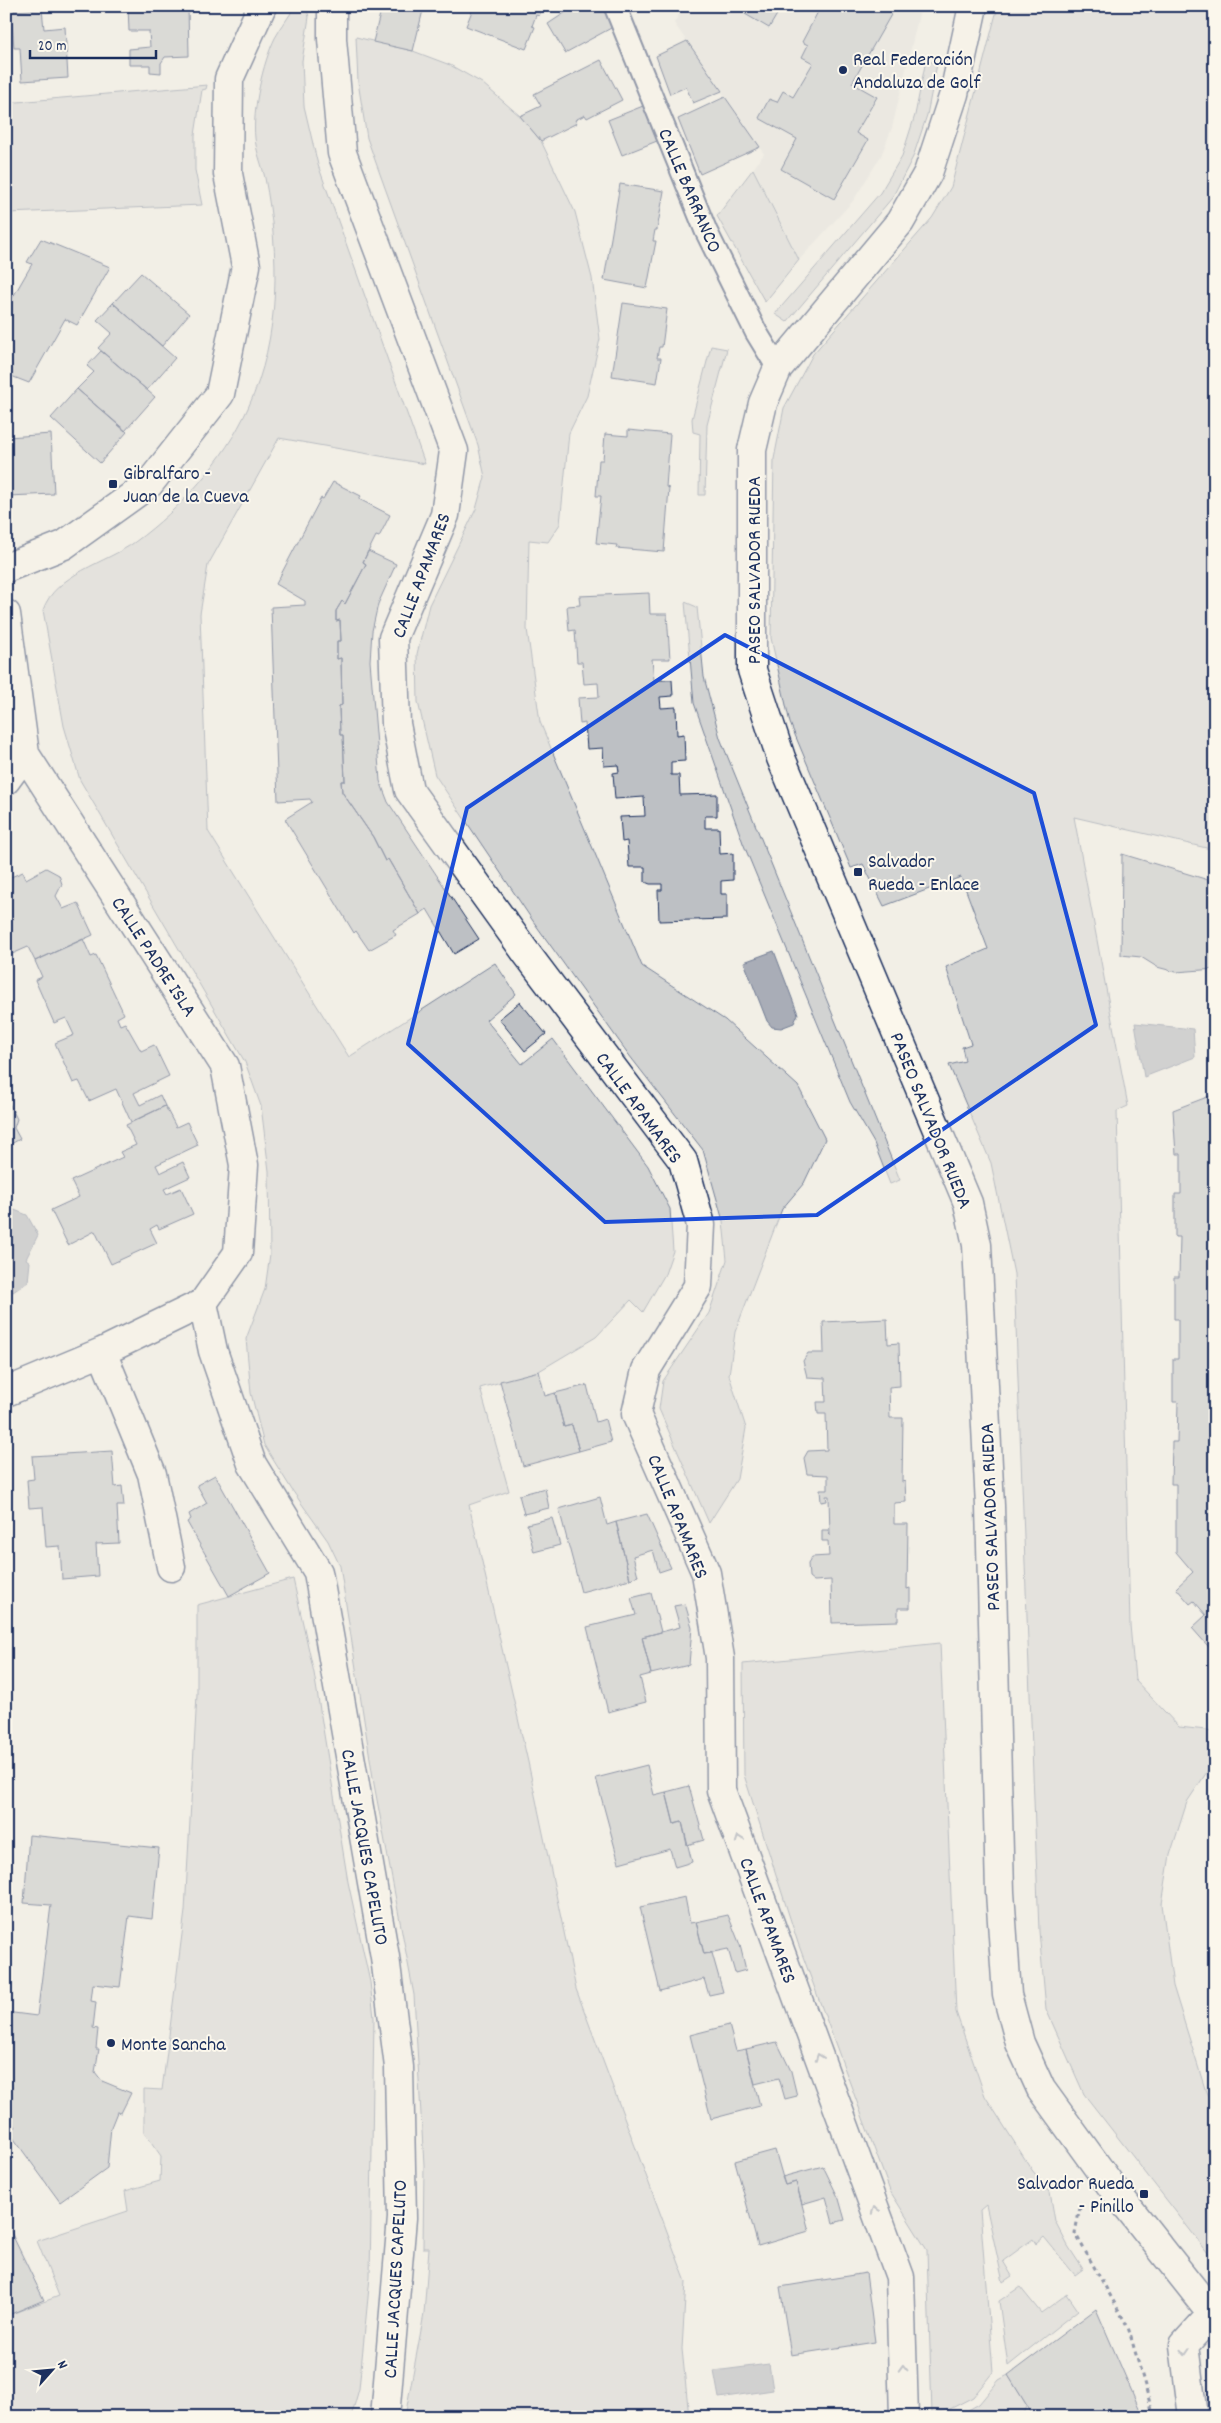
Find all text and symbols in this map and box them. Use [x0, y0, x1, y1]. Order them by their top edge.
scale bar [30, 28, 156, 60]
text: 20 m [38, 36, 66, 58]
place label: Real Federación Andaluza de Golf [853, 47, 981, 98]
marker: Real Federación Andaluza de Golf [837, 64, 849, 76]
street label: CALLE BARRANCO [649, 125, 727, 258]
place label: Gibralfaro - Juan de la Cueva [123, 461, 249, 512]
street label: PASEO SALVADOR RUEDA [742, 476, 770, 664]
marker: Gibralfaro - Juan de la Cueva [107, 478, 119, 490]
street label: CALLE APAMARES [386, 509, 460, 643]
place label: Salvador Rueda - Enlace [868, 849, 979, 900]
marker: Salvador Rueda - Enlace [852, 866, 864, 878]
street label: CALLE PADRE ISLA [103, 892, 202, 1023]
street label: PASEO SALVADOR RUEDA [881, 1029, 977, 1214]
street label: CALLE APAMARES [587, 1047, 688, 1170]
street label: PASEO SALVADOR RUEDA [975, 1422, 1009, 1611]
street label: CALLE APAMARES [639, 1451, 714, 1584]
street label: CALLE JACQUES CAPELUTO [332, 1747, 394, 1948]
one-way arrow [735, 1835, 745, 1844]
street label: CALLE APAMARES [730, 1854, 802, 1988]
place label: Monte Sancha [121, 2032, 226, 2060]
marker: Monte Sancha [105, 2037, 117, 2049]
one-way arrow [815, 2054, 825, 2062]
place label: Salvador Rueda - Pinillo [1017, 2171, 1135, 2222]
street label: CALLE JACQUES CAPELUTO [378, 2179, 416, 2379]
marker: Salvador Rueda - Pinillo [1138, 2188, 1150, 2200]
one-way arrow [871, 2206, 881, 2215]
north arrow [28, 2346, 78, 2396]
one-way arrow [1180, 2348, 1191, 2356]
text: N [51, 2357, 72, 2373]
one-way arrow [897, 2364, 908, 2372]

